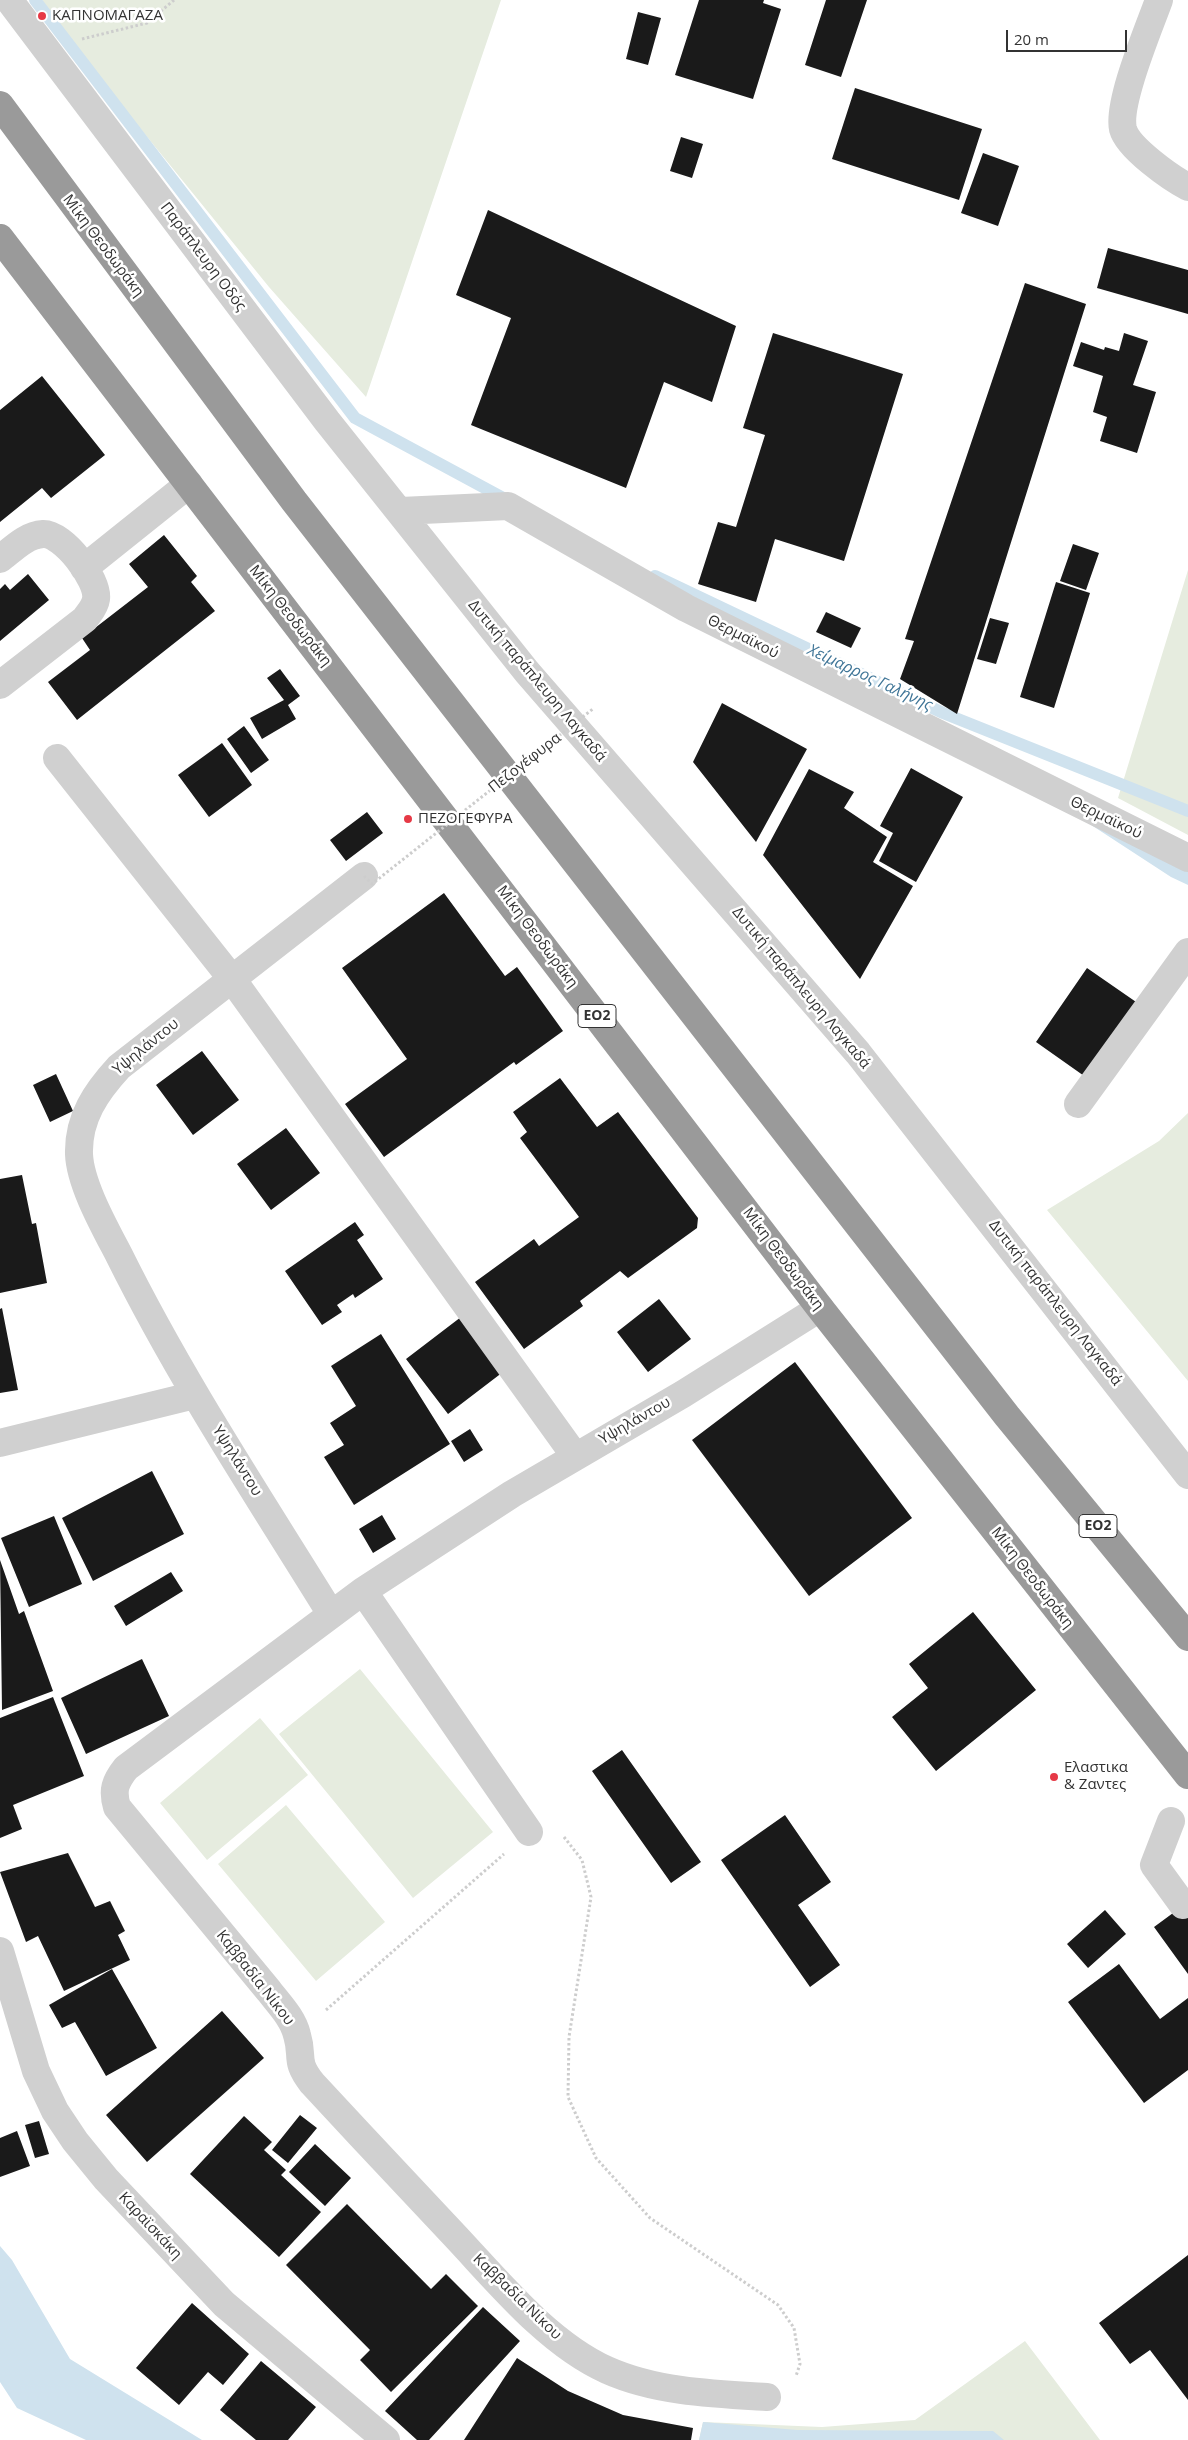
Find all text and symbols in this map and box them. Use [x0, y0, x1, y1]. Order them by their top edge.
place label: ΚΑΠΝΟΜΑΓΑΖΑ [52, 7, 163, 25]
marker: ΚΑΠΝΟΜΑΓΑΖΑ [36, 10, 48, 22]
scale bar [1008, 20, 1129, 52]
text: 20 m [1014, 29, 1049, 49]
street label: Μίκη Θεοδωράκη [59, 191, 147, 301]
street label: Παράπλευρη Οδός [156, 199, 250, 315]
street label: Μίκη Θεοδωράκη [245, 562, 335, 670]
street label: Δυτική παράπλευρη Λαγκαδά [464, 597, 610, 765]
street label: Θερμαϊκού [704, 611, 782, 663]
water label: Χείμαρρος Γαλήνης [804, 641, 936, 715]
street label: Πεζογέφυρα [485, 729, 565, 797]
street label: Θερμαϊκού [1067, 793, 1145, 843]
place label: ΠΕΖΟΓΕΦΥΡΑ [418, 810, 512, 828]
marker: ΠΕΖΟΓΕΦΥΡΑ [402, 813, 414, 825]
street label: Μίκη Θεοδωράκη [493, 882, 581, 992]
street label: Δυτική παράπλευρη Λαγκαδά [728, 904, 874, 1072]
road number: ΕΟ2 [578, 1004, 616, 1028]
street label: Υψηλάντου [109, 1015, 183, 1079]
street label: Μίκη Θεοδωράκη [739, 1204, 827, 1314]
street label: Δυτική παράπλευρη Λαγκαδά [985, 1217, 1125, 1389]
street label: Υψηλάντου [596, 1393, 674, 1449]
street label: Υψηλάντου [208, 1423, 266, 1499]
road number: ΕΟ2 [1079, 1514, 1117, 1538]
street label: Μίκη Θεοδωράκη [987, 1524, 1077, 1632]
place label: Ελαστικα & Ζαντες [1064, 1759, 1128, 1794]
marker: Ελαστικα & Ζαντες [1048, 1771, 1060, 1783]
street label: Καββαδία Νίκου [212, 1927, 298, 2029]
street label: Καραϊσκάκη [114, 2189, 186, 2263]
street label: Καββαδία Νίκου [469, 2250, 565, 2344]

